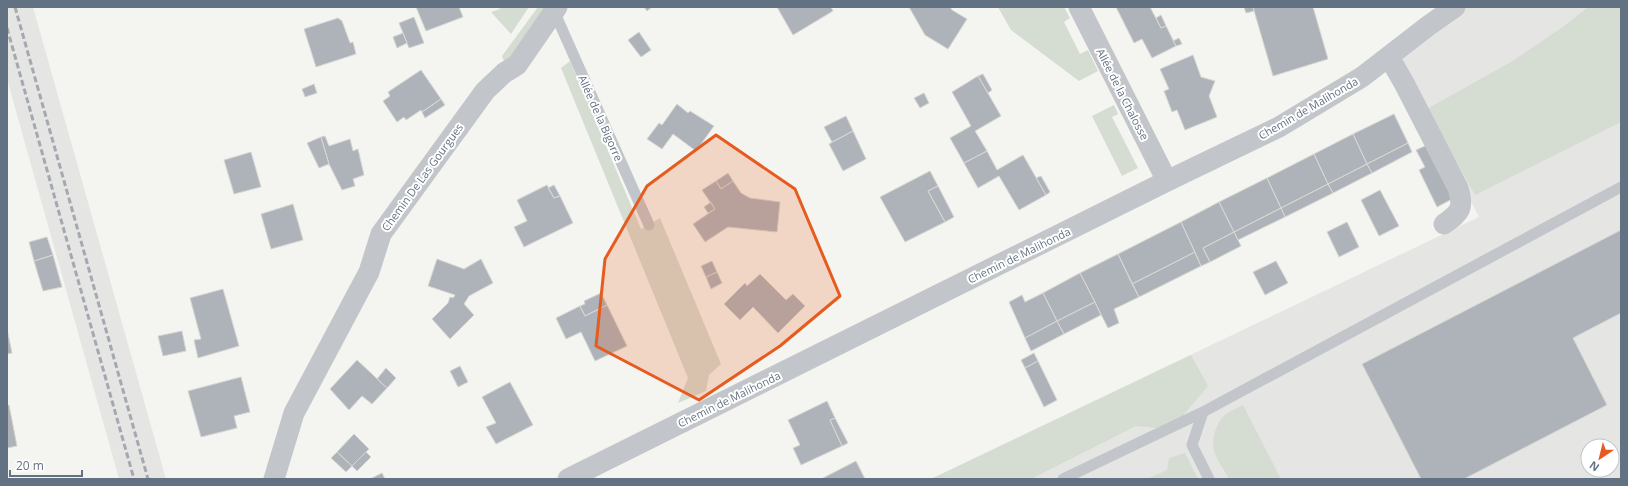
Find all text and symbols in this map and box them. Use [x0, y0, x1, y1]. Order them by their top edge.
street label: Allée de la Chalosse [1093, 46, 1153, 142]
street label: Allée de la Bigorre [575, 73, 627, 163]
street label: Chemin de Malihonda [1255, 73, 1361, 143]
street label: Chemin De Las Gourgues [378, 120, 466, 234]
street label: Chemin de Malihonda [965, 224, 1073, 286]
street label: Chemin de Malihonda [675, 368, 783, 430]
north arrow [1580, 438, 1620, 478]
scale bar [10, 452, 82, 478]
text: 20 m [16, 457, 44, 474]
text: N [1586, 458, 1602, 475]

